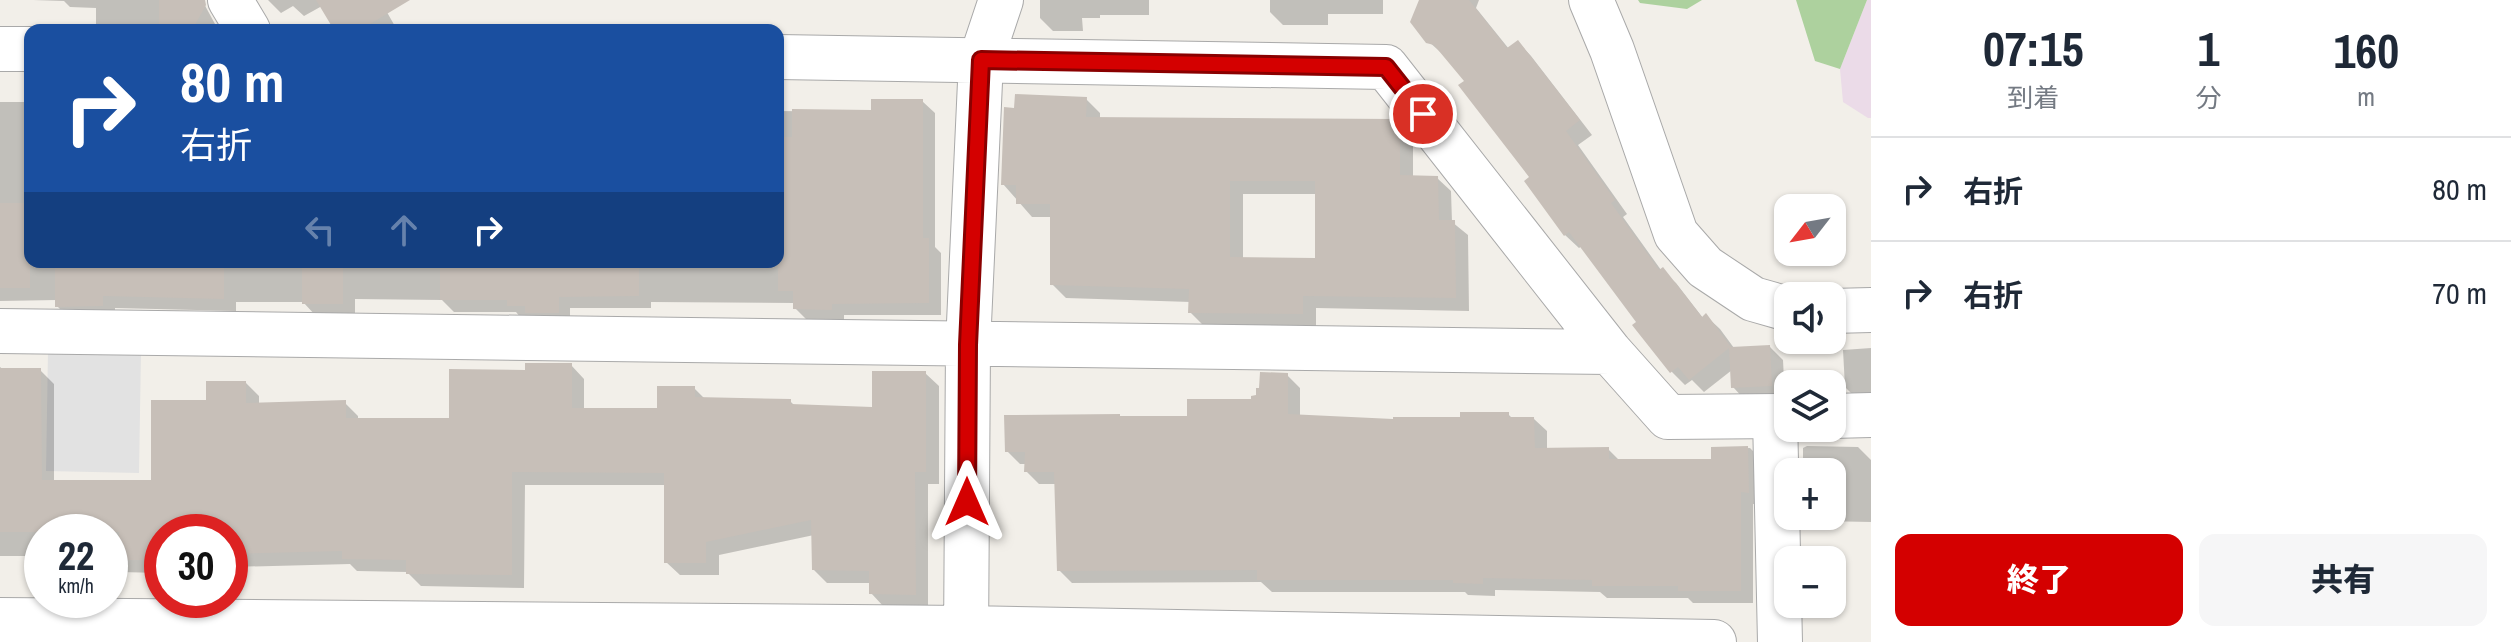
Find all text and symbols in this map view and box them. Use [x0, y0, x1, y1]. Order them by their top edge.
text: 07:15 [1983, 16, 2084, 81]
text: 1 [2198, 16, 2219, 81]
text: 160 [2333, 18, 2399, 83]
text: 80 m [180, 44, 285, 119]
icon: right [48, 56, 152, 160]
text: m [2357, 79, 2375, 114]
pin [1389, 80, 1457, 148]
text: 到着 [2007, 80, 2059, 115]
text: 分 [2195, 80, 2221, 115]
icon: arrive [1401, 92, 1445, 136]
text: 右折 [180, 121, 252, 169]
icon: right [1895, 167, 1939, 211]
text: 80 m [2432, 169, 2487, 209]
text: 右折 [1963, 171, 2023, 211]
north arrow [1774, 194, 1846, 266]
map controls [1774, 194, 1846, 618]
icon: left [298, 208, 342, 252]
icon: ahead [382, 208, 426, 252]
icon: right [466, 208, 510, 252]
icon: right [1895, 271, 1939, 315]
text: 70 m [2432, 273, 2487, 313]
text: 右折 [1963, 275, 2023, 315]
button: sound [1774, 282, 1846, 354]
button: layers [1774, 370, 1846, 442]
button: + [1774, 458, 1846, 530]
position arrow [925, 460, 1009, 544]
speed limit sign: 30 [144, 514, 248, 618]
text: 22 [58, 529, 94, 582]
button: 終了 [1895, 534, 2183, 626]
button: 共有 [2199, 534, 2487, 626]
button: − [1774, 546, 1846, 618]
text: km/h [58, 572, 94, 599]

